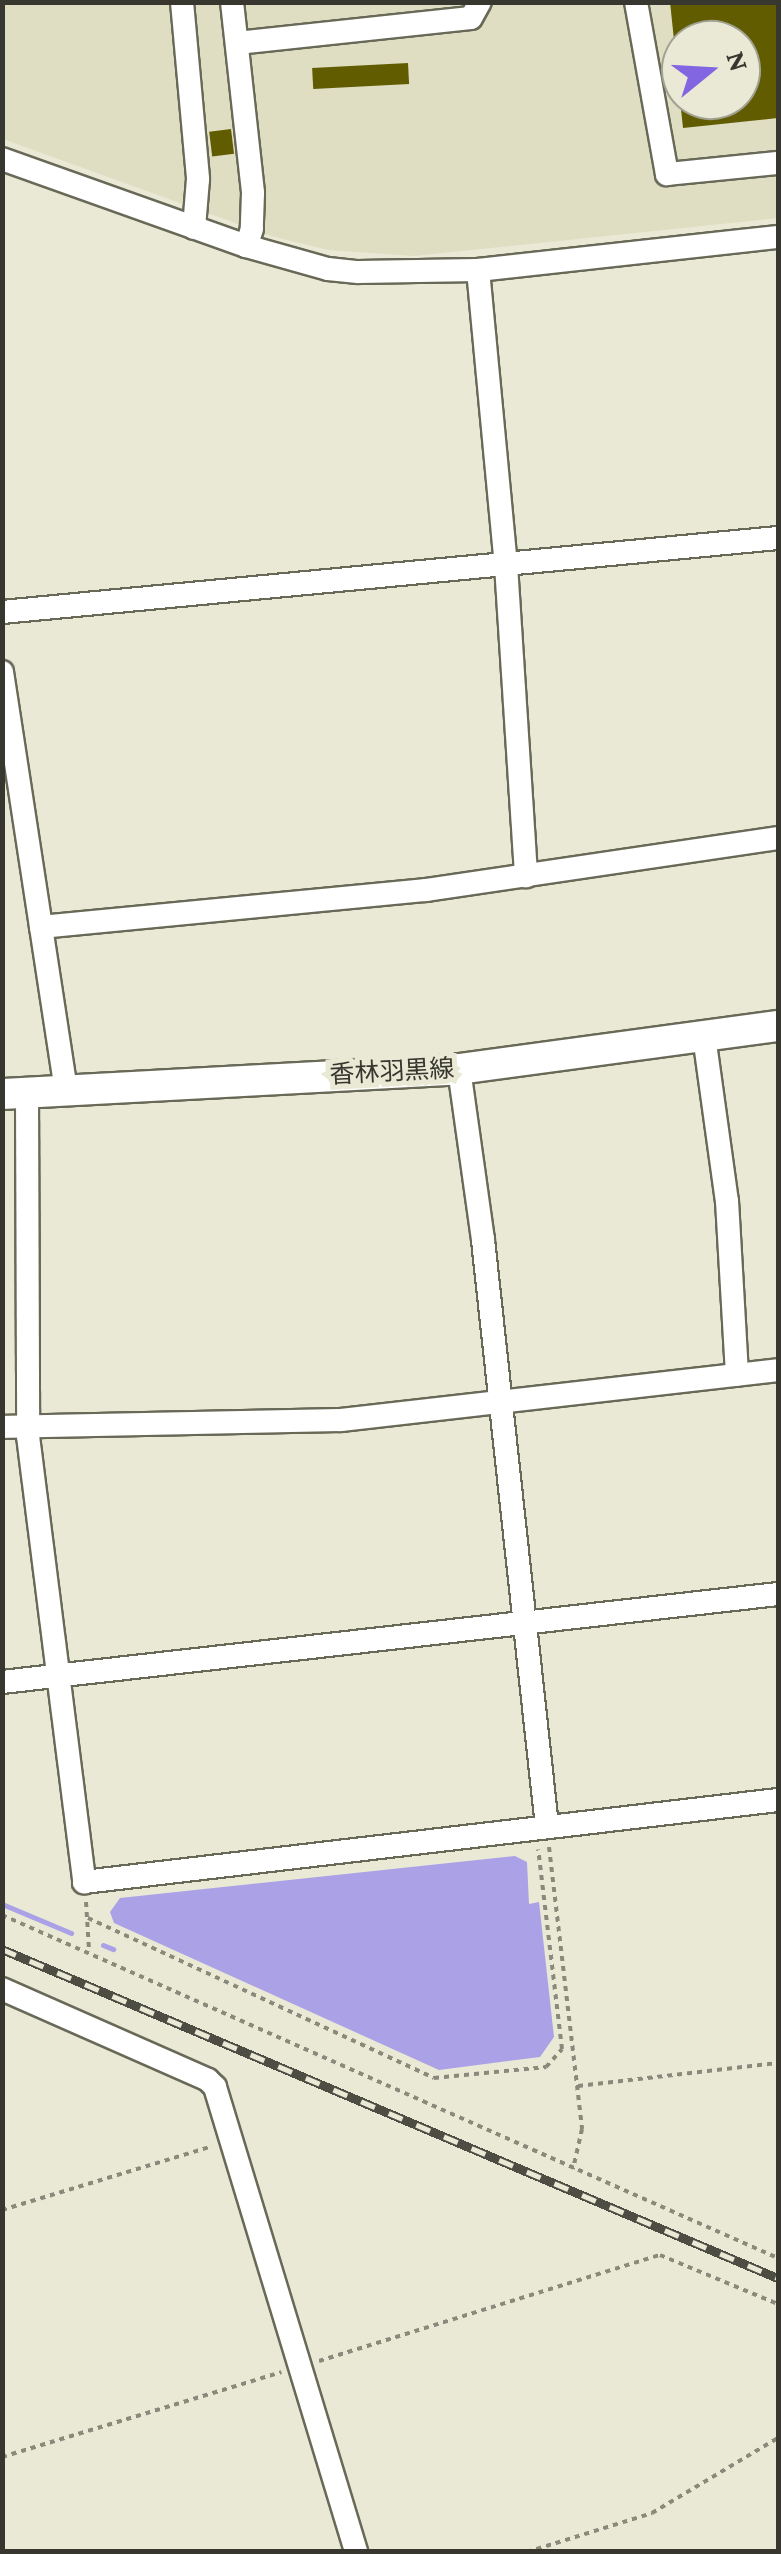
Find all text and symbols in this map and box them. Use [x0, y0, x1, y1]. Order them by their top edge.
north arrow [661, 20, 761, 120]
text: N [720, 47, 756, 75]
street label: 香林羽黒線 [329, 1054, 455, 1090]

